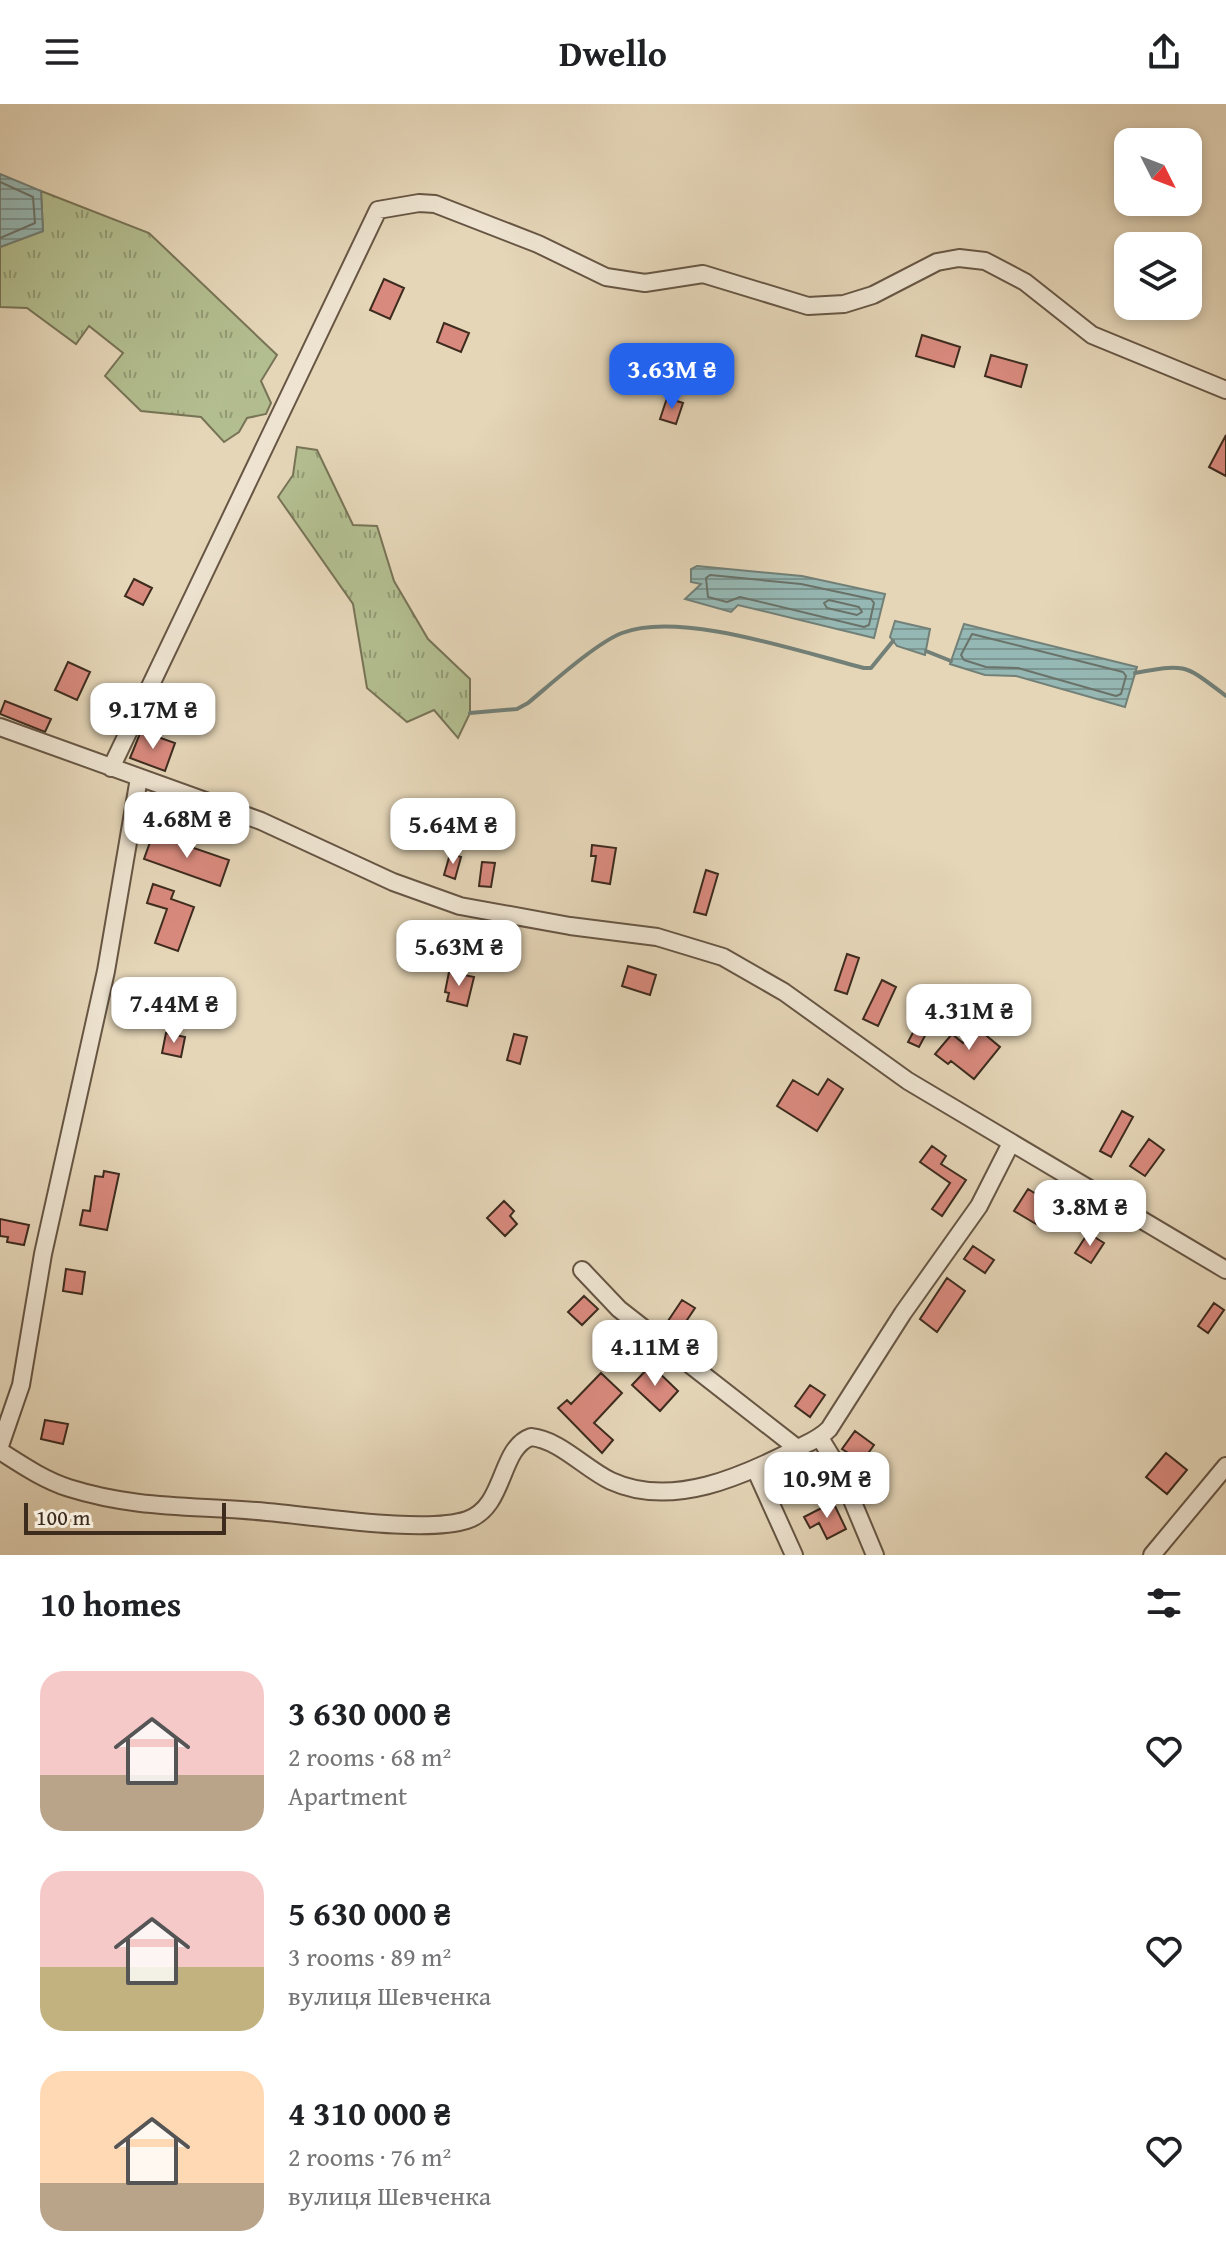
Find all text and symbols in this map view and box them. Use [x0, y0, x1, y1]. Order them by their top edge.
text: Dwello [559, 26, 667, 79]
icon: menu [40, 30, 84, 74]
icon: share [1142, 30, 1186, 74]
north arrow [1114, 128, 1202, 216]
map controls [1114, 128, 1202, 320]
button: layers [1114, 232, 1202, 320]
pin: 3.63M ₴ [598, 343, 746, 411]
text: 3.63M ₴ [627, 349, 717, 388]
pin: 9.17M ₴ [79, 683, 227, 751]
text: 9.17M ₴ [108, 689, 198, 728]
pin: 4.68M ₴ [113, 792, 261, 860]
text: 4.68M ₴ [142, 798, 232, 837]
pin: 5.64M ₴ [379, 798, 527, 866]
text: 5.64M ₴ [408, 804, 498, 843]
pin: 5.63M ₴ [385, 920, 533, 988]
text: 5.63M ₴ [414, 926, 504, 965]
pin: 7.44M ₴ [100, 977, 248, 1045]
text: 7.44M ₴ [129, 983, 219, 1022]
pin: 4.31M ₴ [895, 984, 1043, 1052]
text: 4.31M ₴ [924, 990, 1014, 1029]
pin: 3.8M ₴ [1025, 1180, 1155, 1248]
text: 3.8M ₴ [1052, 1186, 1128, 1225]
pin: 4.11M ₴ [581, 1320, 729, 1388]
text: 4.11M ₴ [610, 1326, 700, 1365]
pin: 10.9M ₴ [753, 1452, 901, 1520]
text: 10.9M ₴ [782, 1458, 872, 1497]
scale bar [24, 1499, 226, 1535]
text: 100 m [36, 1501, 91, 1533]
text: 10 homes [40, 1579, 181, 1628]
icon: filters [1142, 1581, 1186, 1625]
text: 3 630 000 ₴ [288, 1688, 451, 1737]
icon: home [104, 1703, 200, 1799]
icon: heart [1142, 1729, 1186, 1773]
text: 2 rooms · 68 m² [288, 1737, 451, 1776]
text: Apartment [288, 1776, 407, 1815]
text: 5 630 000 ₴ [288, 1888, 451, 1937]
icon: home [104, 1903, 200, 1999]
icon: heart [1142, 1929, 1186, 1973]
text: 3 rooms · 89 m² [288, 1937, 451, 1976]
text: вулиця Шевченка [288, 1976, 491, 2015]
text: 4 310 000 ₴ [288, 2088, 451, 2137]
icon: home [104, 2103, 200, 2199]
icon: heart [1142, 2129, 1186, 2173]
text: 2 rooms · 76 m² [288, 2137, 451, 2176]
text: вулиця Шевченка [288, 2176, 491, 2215]

